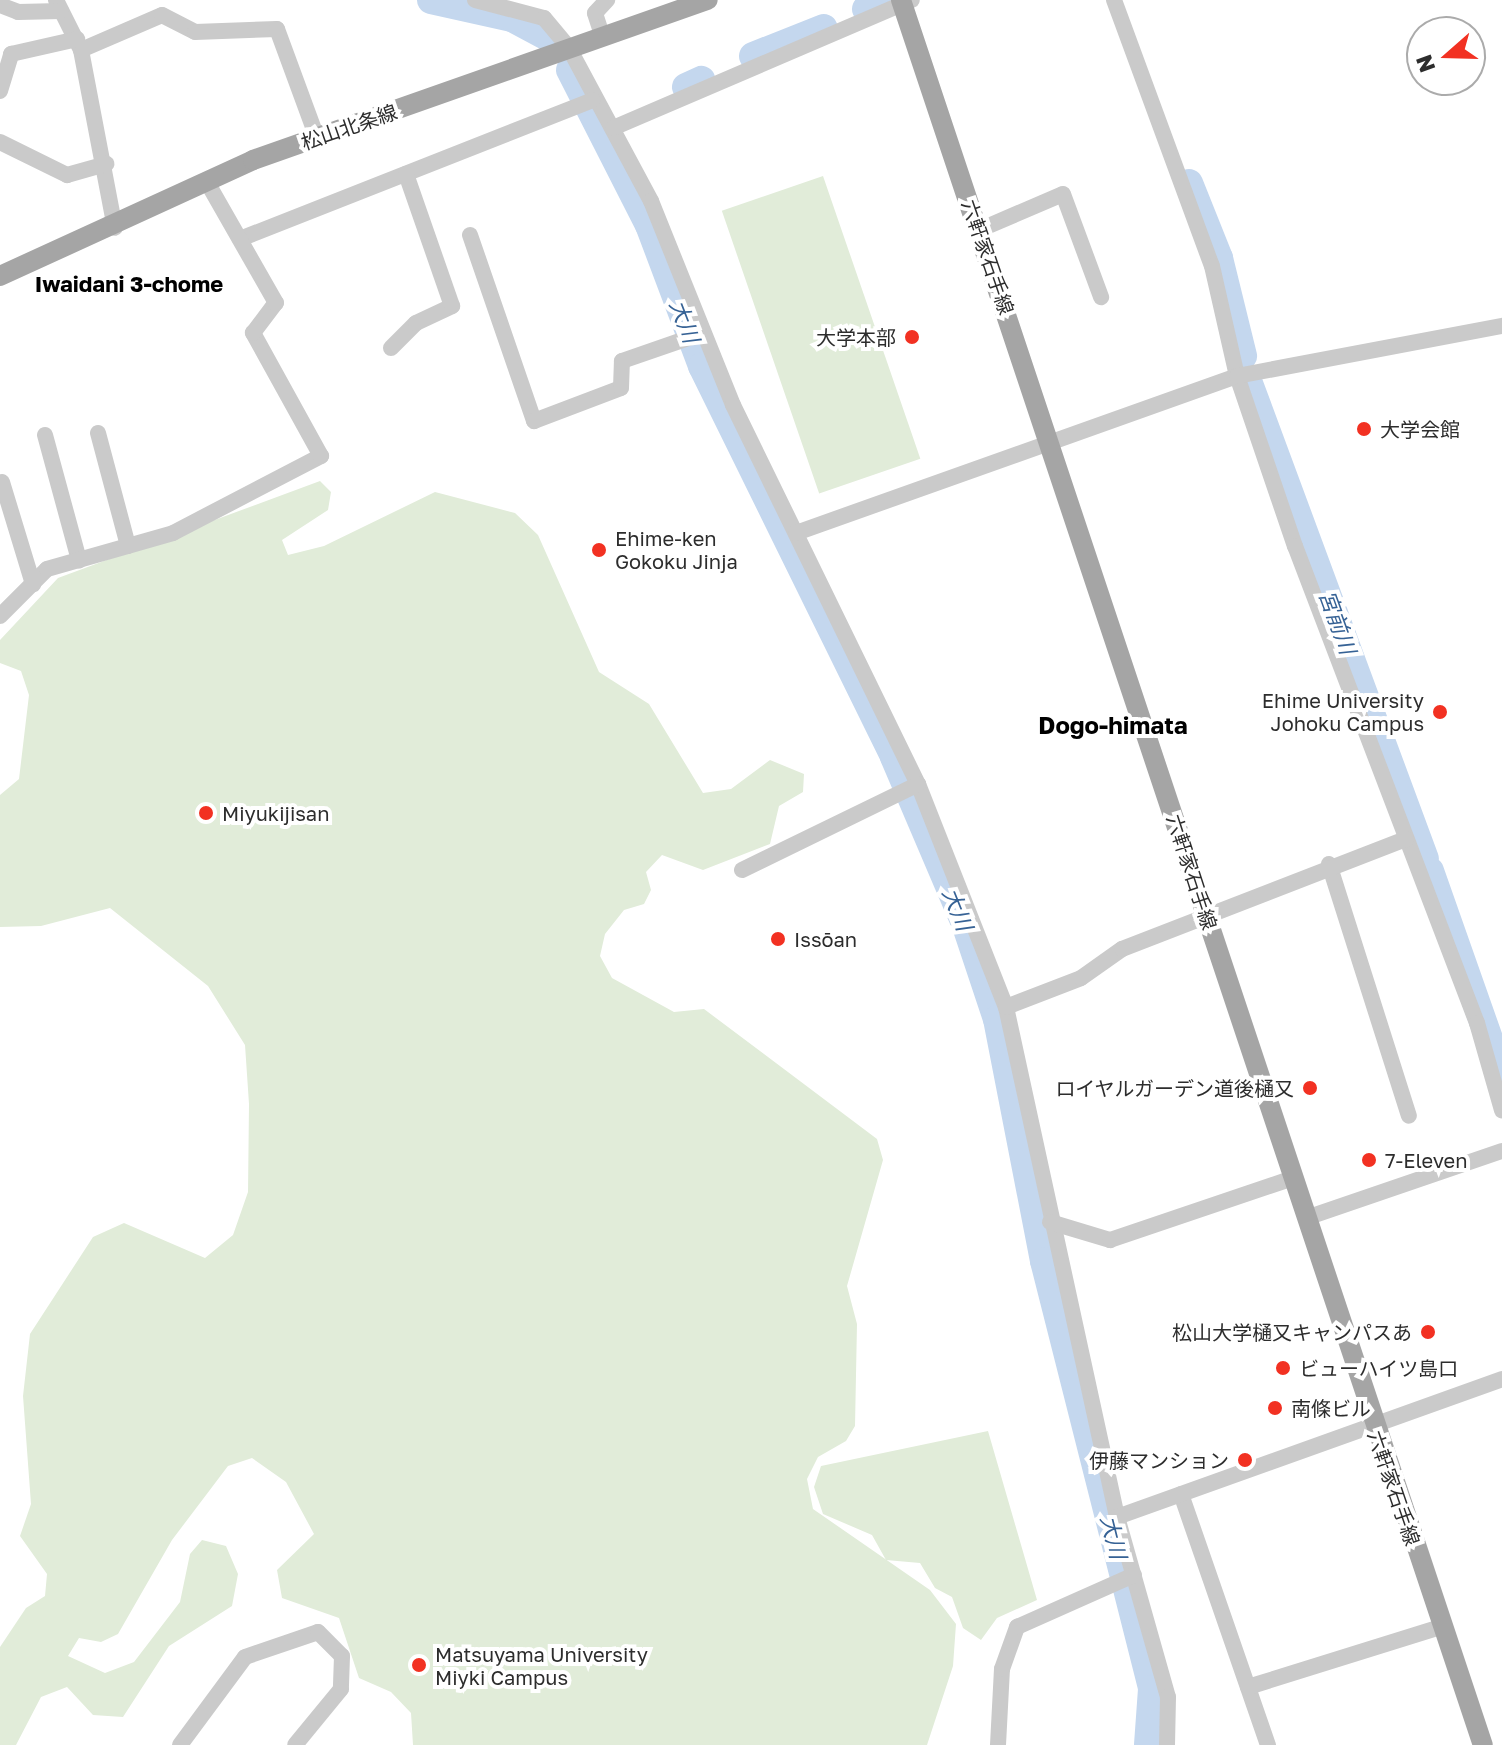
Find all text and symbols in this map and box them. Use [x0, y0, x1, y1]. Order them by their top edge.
north arrow [1406, 16, 1486, 96]
text: N [1409, 51, 1440, 76]
street label: 松山北条線 [298, 99, 400, 155]
street label: 六軒家石手線 [957, 196, 1019, 318]
district label: Iwaidani 3-chome [35, 271, 223, 297]
water label: 大川 [665, 296, 705, 346]
place label: 大学本部 [816, 325, 896, 349]
marker: 大学本部 [903, 328, 921, 346]
place label: 大学会館 [1380, 417, 1460, 441]
marker: 大学会館 [1355, 420, 1373, 438]
place label: Ehime-ken Gokoku Jinja [615, 526, 738, 573]
marker: Ehime-ken Gokoku Jinja [590, 541, 608, 559]
water label: 宮前川 [1314, 586, 1362, 658]
place label: Ehime University Johoku Campus [1262, 688, 1424, 735]
marker: Ehime University Johoku Campus [1431, 703, 1449, 721]
district label: Dogo-himata [1038, 711, 1188, 739]
place label: Miyukijisan [222, 801, 329, 825]
marker: Miyukijisan [197, 804, 215, 822]
street label: 六軒家石手線 [1162, 811, 1222, 933]
water label: 大川 [938, 884, 978, 934]
place label: Issōan [794, 927, 857, 951]
marker: Issōan [769, 930, 787, 948]
place label: ロイヤルガーデン道後樋又 [1054, 1076, 1294, 1100]
marker: ロイヤルガーデン道後樋又 [1301, 1079, 1319, 1097]
place label: 7-Eleven [1385, 1148, 1467, 1172]
marker: 7-Eleven [1360, 1151, 1378, 1169]
place label: 松山大学樋又キャンパスあ [1172, 1320, 1412, 1344]
marker: 松山大学樋又キャンパスあ [1419, 1323, 1437, 1341]
place label: ビューハイツ島口 [1299, 1356, 1459, 1380]
marker: ビューハイツ島口 [1274, 1359, 1292, 1377]
place label: 南條ビル [1291, 1396, 1371, 1420]
marker: 南條ビル [1266, 1399, 1284, 1417]
street label: 六軒家石手線 [1363, 1427, 1425, 1549]
place label: 伊藤マンション [1089, 1448, 1229, 1472]
marker: 伊藤マンション [1236, 1451, 1254, 1469]
water label: 大川 [1096, 1512, 1132, 1562]
place label: Matsuyama University Miyki Campus [435, 1642, 648, 1689]
marker: Matsuyama University Miyki Campus [410, 1656, 428, 1674]

